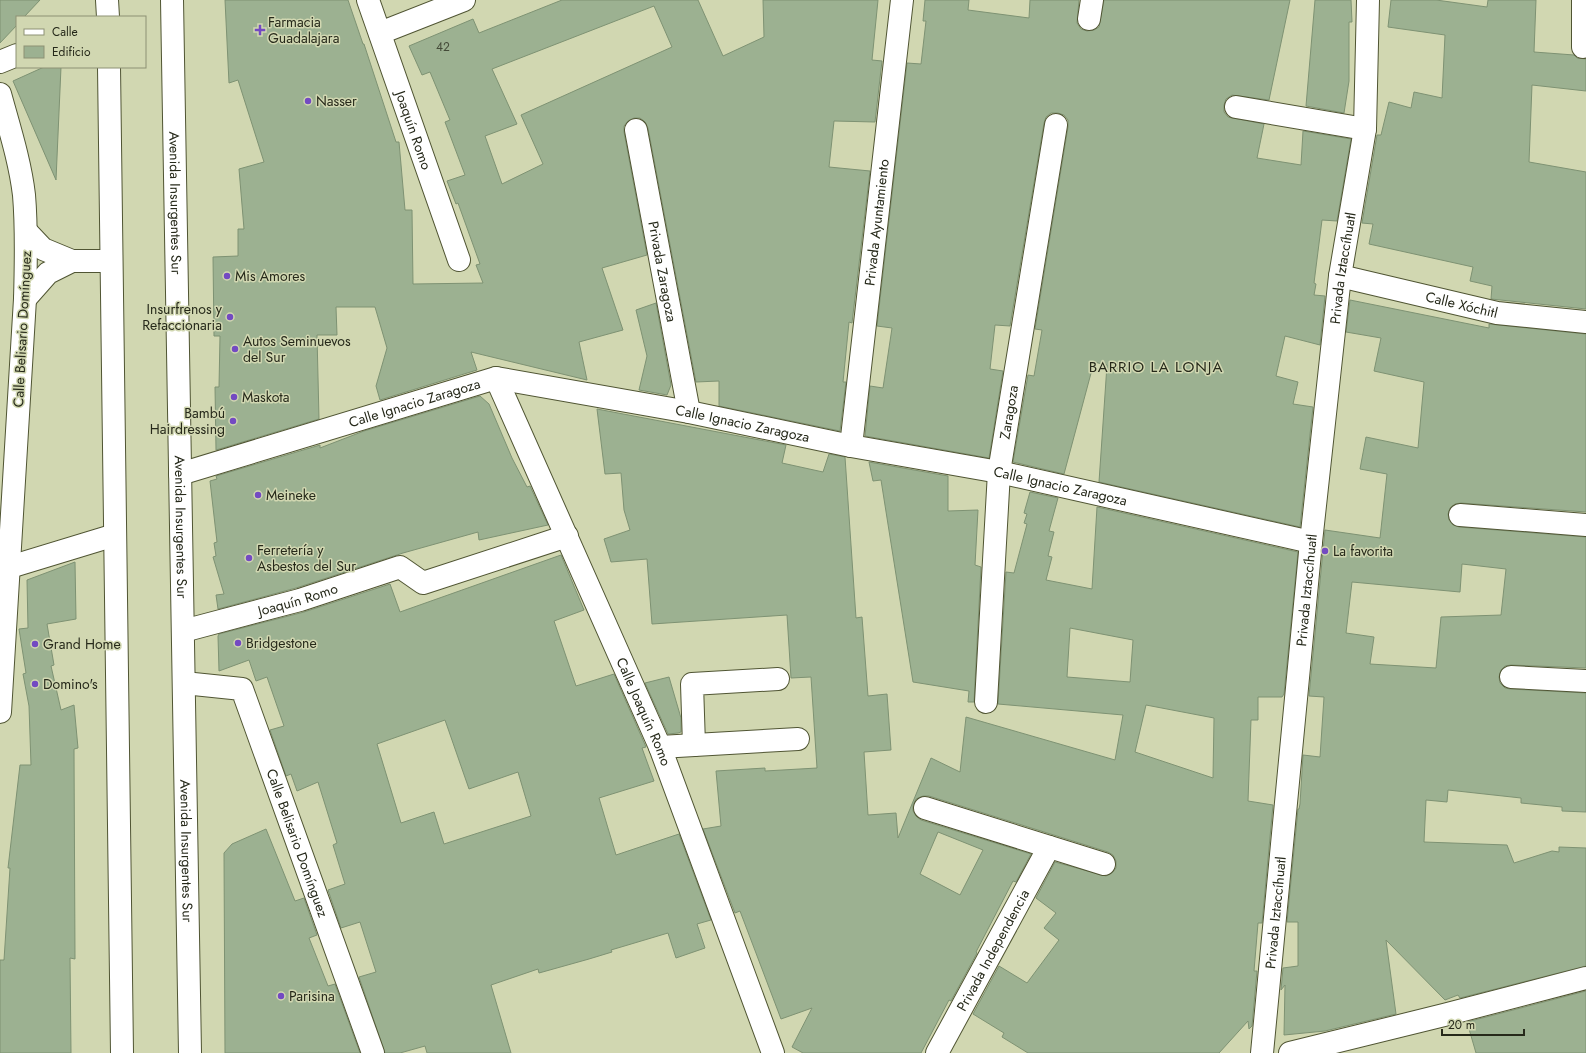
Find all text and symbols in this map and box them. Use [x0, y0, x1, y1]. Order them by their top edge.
place label: Farmacia Guadalajara [268, 12, 339, 48]
legend [16, 16, 146, 68]
text: Calle [52, 23, 78, 41]
marker: Farmacia Guadalajara [255, 25, 265, 35]
house number: 42 [436, 38, 450, 56]
text: Edificio [52, 43, 91, 61]
street label: Joaquín Romo [390, 86, 437, 173]
place label: Nasser [316, 91, 357, 111]
marker: Nasser [303, 96, 313, 106]
street label: Avenida Insurgentes Sur [164, 131, 187, 275]
street label: Privada Ayuntamiento [859, 158, 894, 287]
street label: Privada Iztaccíhuatl [1325, 211, 1361, 325]
street label: Privada Zaragoza [643, 219, 682, 324]
street label: Calle Belisario Domínguez [8, 250, 36, 408]
place label: Mis Amores [235, 266, 305, 286]
marker: Mis Amores [222, 271, 232, 281]
street label: Calle Xóchitl [1424, 287, 1500, 323]
place label: Insurfrenos y Refaccionaria [142, 299, 223, 335]
marker: Insurfrenos y Refaccionaria [225, 312, 235, 322]
place label: Autos Seminuevos del Sur [243, 331, 351, 367]
marker: Autos Seminuevos del Sur [230, 344, 240, 354]
district label: BARRIO LA LONJA [1089, 356, 1223, 378]
street label: Calle Ignacio Zaragoza [346, 373, 483, 432]
street label: Zaragoza [995, 384, 1023, 441]
place label: Maskota [242, 387, 289, 407]
marker: Maskota [229, 392, 239, 402]
street label: Calle Ignacio Zaragoza [674, 400, 811, 447]
place label: Bambú Hairdressing [150, 403, 225, 439]
marker: Bambú Hairdressing [228, 416, 238, 426]
street label: Avenida Insurgentes Sur [170, 455, 192, 599]
street label: Calle Ignacio Zaragoza [992, 461, 1129, 510]
place label: Meineke [266, 485, 316, 505]
marker: Meineke [253, 490, 263, 500]
street label: Privada Iztaccíhuatl [1291, 533, 1322, 647]
place label: Ferretería y Asbestos del Sur [257, 540, 356, 576]
place label: La favorita [1333, 541, 1393, 561]
marker: La favorita [1320, 546, 1330, 556]
marker: Ferretería y Asbestos del Sur [244, 553, 254, 563]
street label: Joaquín Romo [254, 578, 341, 621]
place label: Bridgestone [246, 633, 317, 653]
place label: Grand Home [43, 634, 121, 654]
marker: Bridgestone [233, 638, 243, 648]
marker: Grand Home [30, 639, 40, 649]
street label: Calle Joaquín Romo [611, 654, 676, 769]
place label: Domino's [43, 674, 98, 694]
marker: Domino's [30, 679, 40, 689]
street label: Calle Belisario Domínguez [261, 766, 334, 921]
street label: Avenida Insurgentes Sur [175, 779, 198, 923]
street label: Privada Iztaccíhuatl [1260, 856, 1291, 970]
street label: Privada Independencia [952, 886, 1034, 1015]
place label: Parisina [289, 986, 335, 1006]
marker: Parisina [276, 991, 286, 1001]
scale bar [1442, 1011, 1524, 1037]
text: 20 m [1448, 1016, 1475, 1034]

